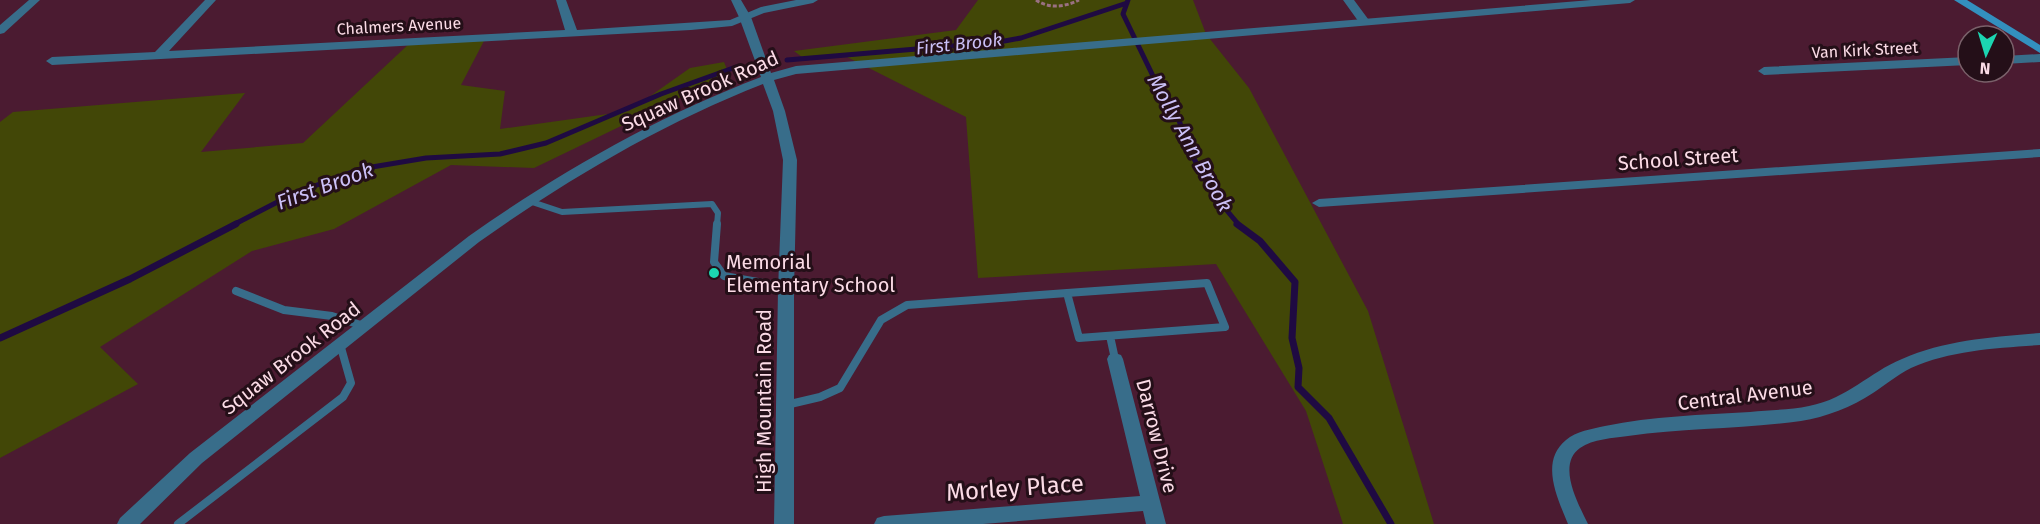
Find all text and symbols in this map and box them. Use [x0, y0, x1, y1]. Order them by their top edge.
street label: Chalmers Avenue [336, 13, 462, 39]
north arrow [1956, 24, 2016, 84]
water label: First Brook [915, 29, 1004, 59]
street label: Van Kirk Street [1811, 38, 1919, 62]
street label: Squaw Brook Road [618, 46, 782, 136]
text: N [1979, 59, 1991, 78]
water label: Molly Ann Brook [1141, 70, 1239, 216]
street label: School Street [1617, 143, 1740, 175]
water label: First Brook [273, 156, 377, 216]
place label: Memorial Elementary School [726, 250, 895, 297]
marker: Memorial Elementary School [707, 266, 721, 280]
street label: Squaw Brook Road [217, 296, 365, 420]
street label: High Mountain Road [752, 309, 776, 493]
street label: Central Avenue [1676, 375, 1814, 415]
street label: Darrow Drive [1131, 377, 1183, 495]
street label: Morley Place [945, 469, 1085, 507]

